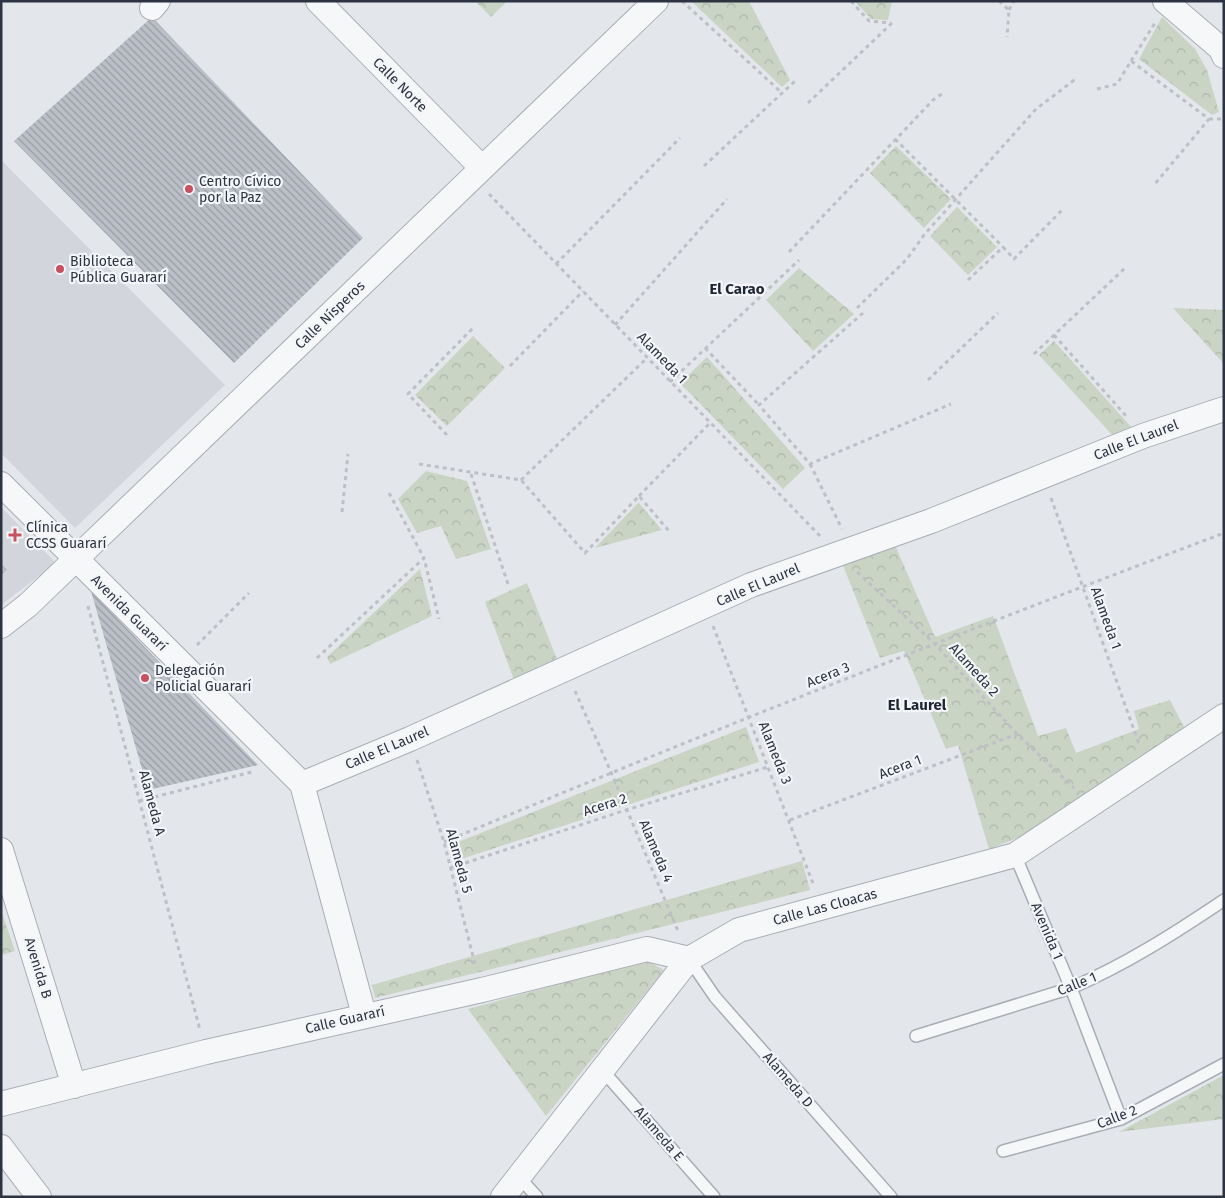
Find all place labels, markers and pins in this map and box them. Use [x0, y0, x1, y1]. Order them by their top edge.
place label: Centro Cívico por la Paz [199, 173, 282, 206]
marker: Centro Cívico por la Paz [183, 183, 195, 195]
place label: Biblioteca Pública Guararí [70, 253, 167, 286]
marker: Biblioteca Pública Guararí [54, 263, 66, 275]
place label: Clínica CCSS Guararí [26, 519, 107, 552]
marker: Clínica CCSS Guararí [8, 528, 22, 542]
place label: Delegación Policial Guararí [155, 662, 251, 695]
marker: Delegación Policial Guararí [139, 672, 151, 684]

